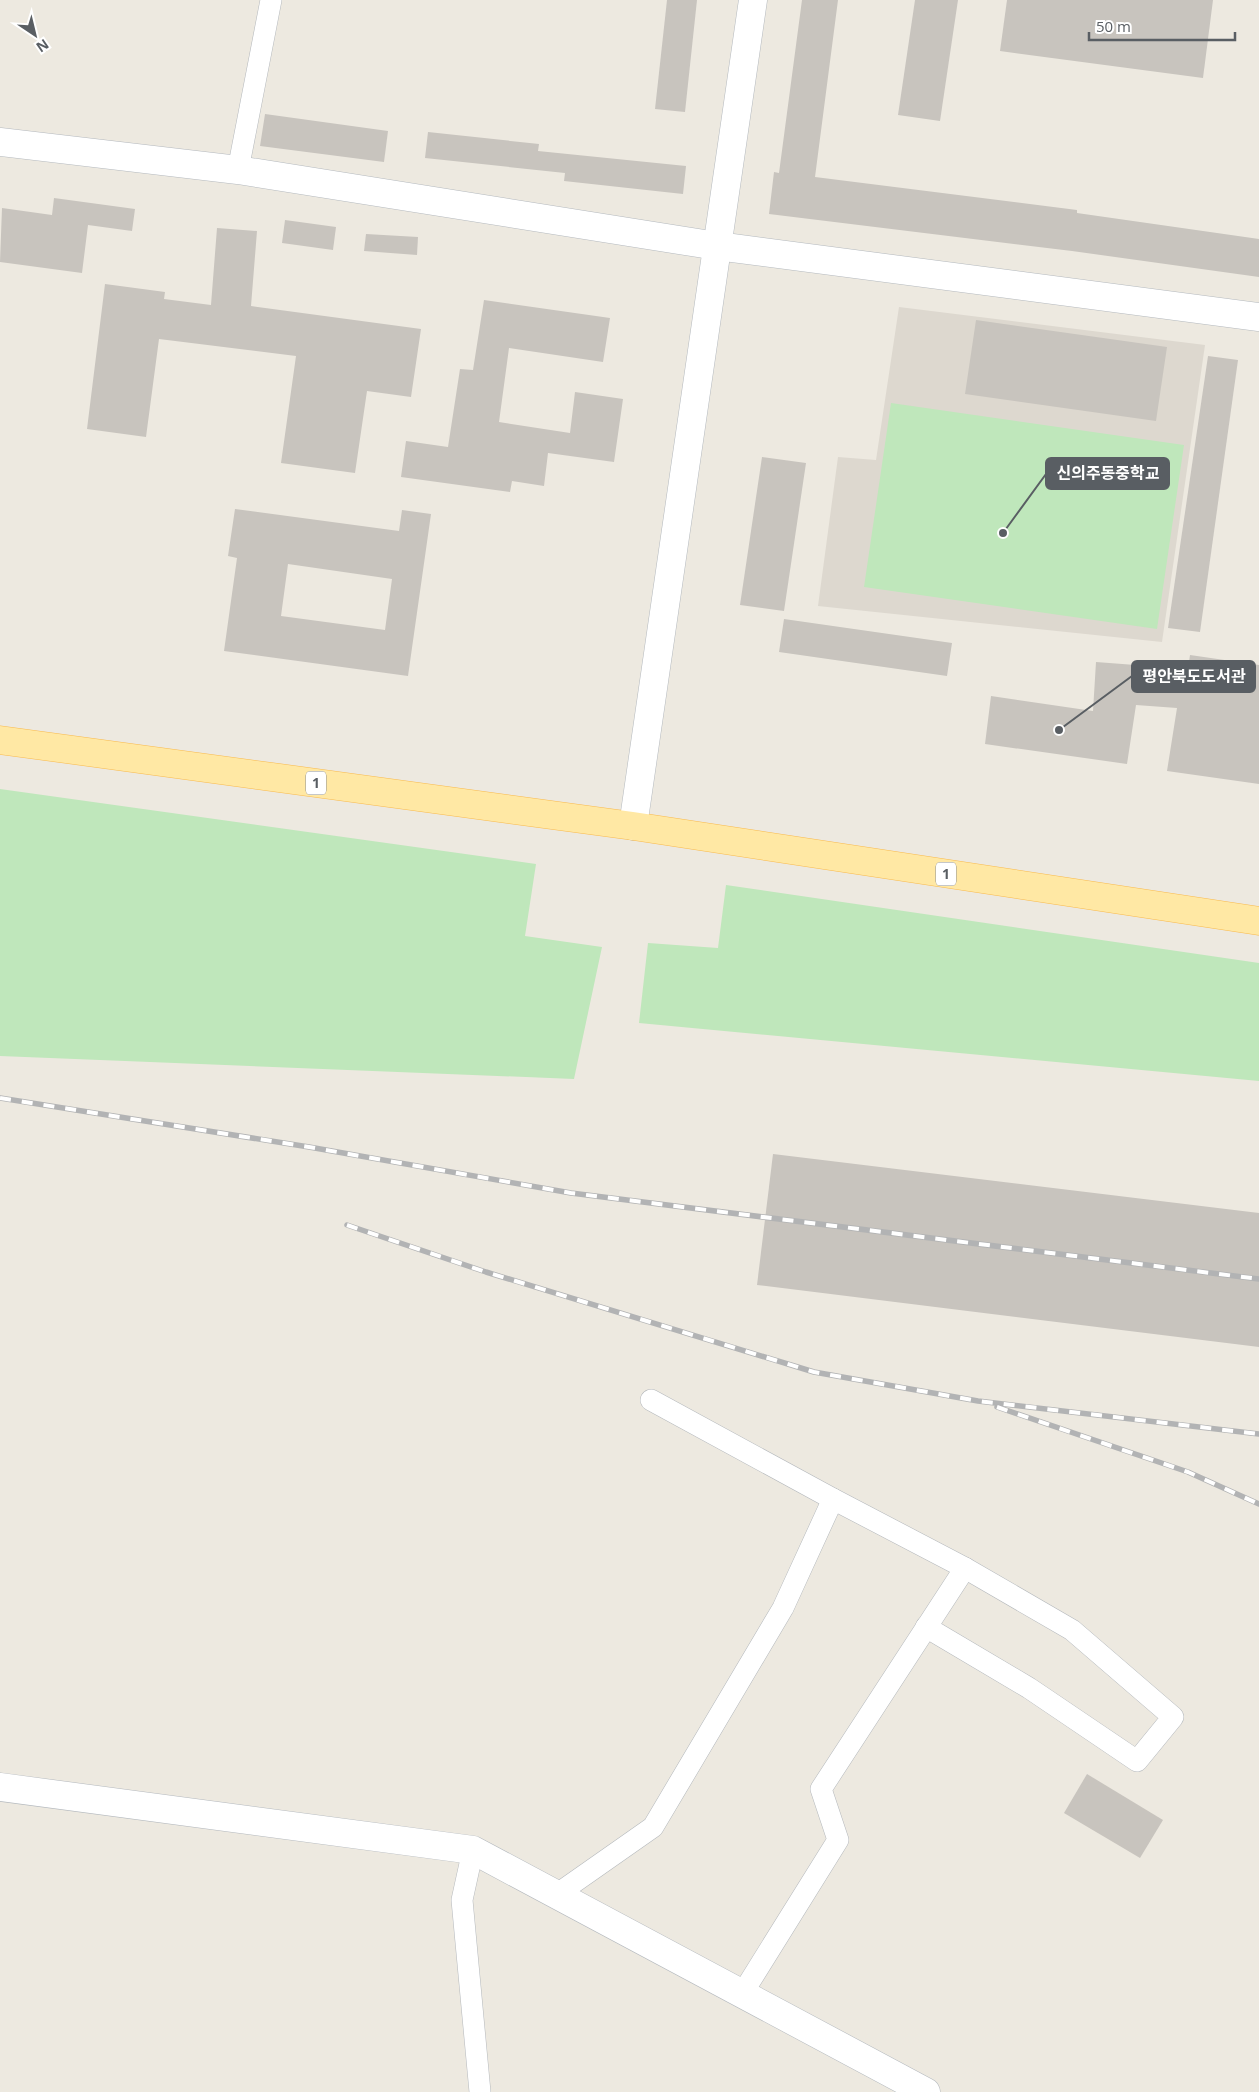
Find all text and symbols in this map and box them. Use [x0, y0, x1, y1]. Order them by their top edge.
north arrow [10, 10, 60, 60]
scale bar [1089, 10, 1235, 42]
text: 50 m [1096, 16, 1131, 36]
text: N [33, 35, 53, 57]
callout: 신의주동중학교 [1046, 458, 1169, 489]
text: 신의주동중학교 [1056, 462, 1160, 484]
callout: 평안북도도서관 [1132, 661, 1255, 692]
text: 평안북도도서관 [1142, 665, 1246, 687]
road number: 1 [306, 771, 326, 794]
road number: 1 [936, 862, 956, 886]

